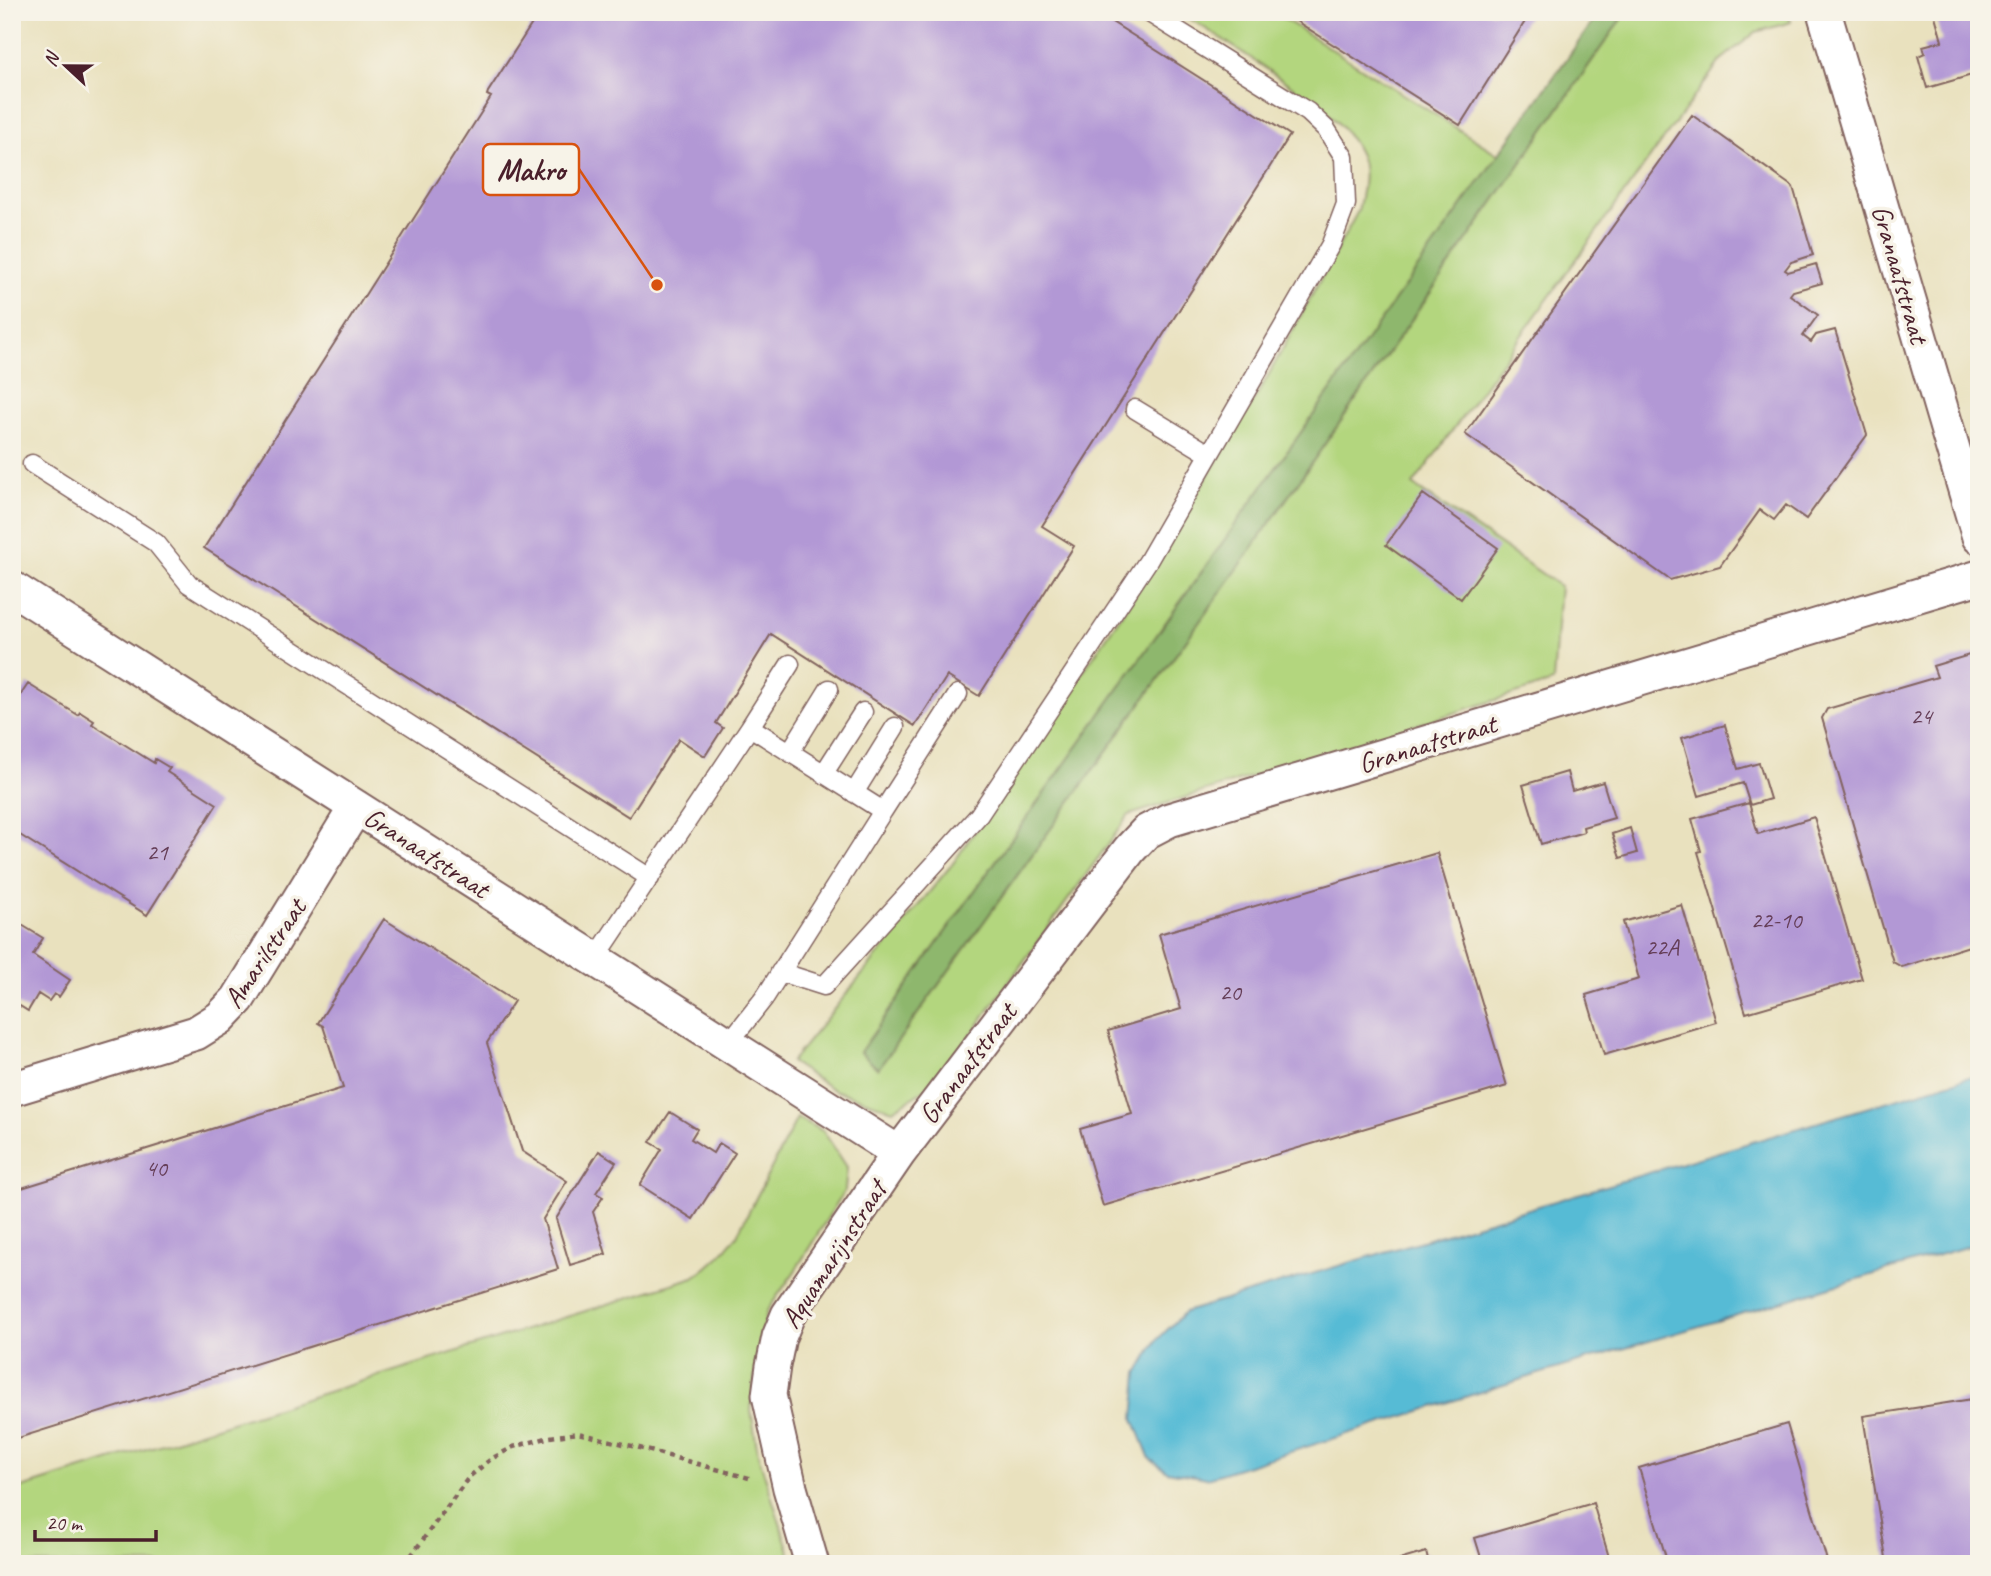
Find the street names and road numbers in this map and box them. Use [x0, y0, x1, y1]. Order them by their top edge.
street label: Granaatstraat [1864, 201, 1938, 350]
street label: Granaatstraat [1354, 705, 1503, 781]
street label: Granaatstraat [358, 799, 498, 907]
street label: Amarilstraat [215, 890, 315, 1014]
street label: Granaatstraat [911, 994, 1026, 1131]
street label: Aquamarijnstraat [773, 1171, 896, 1335]

